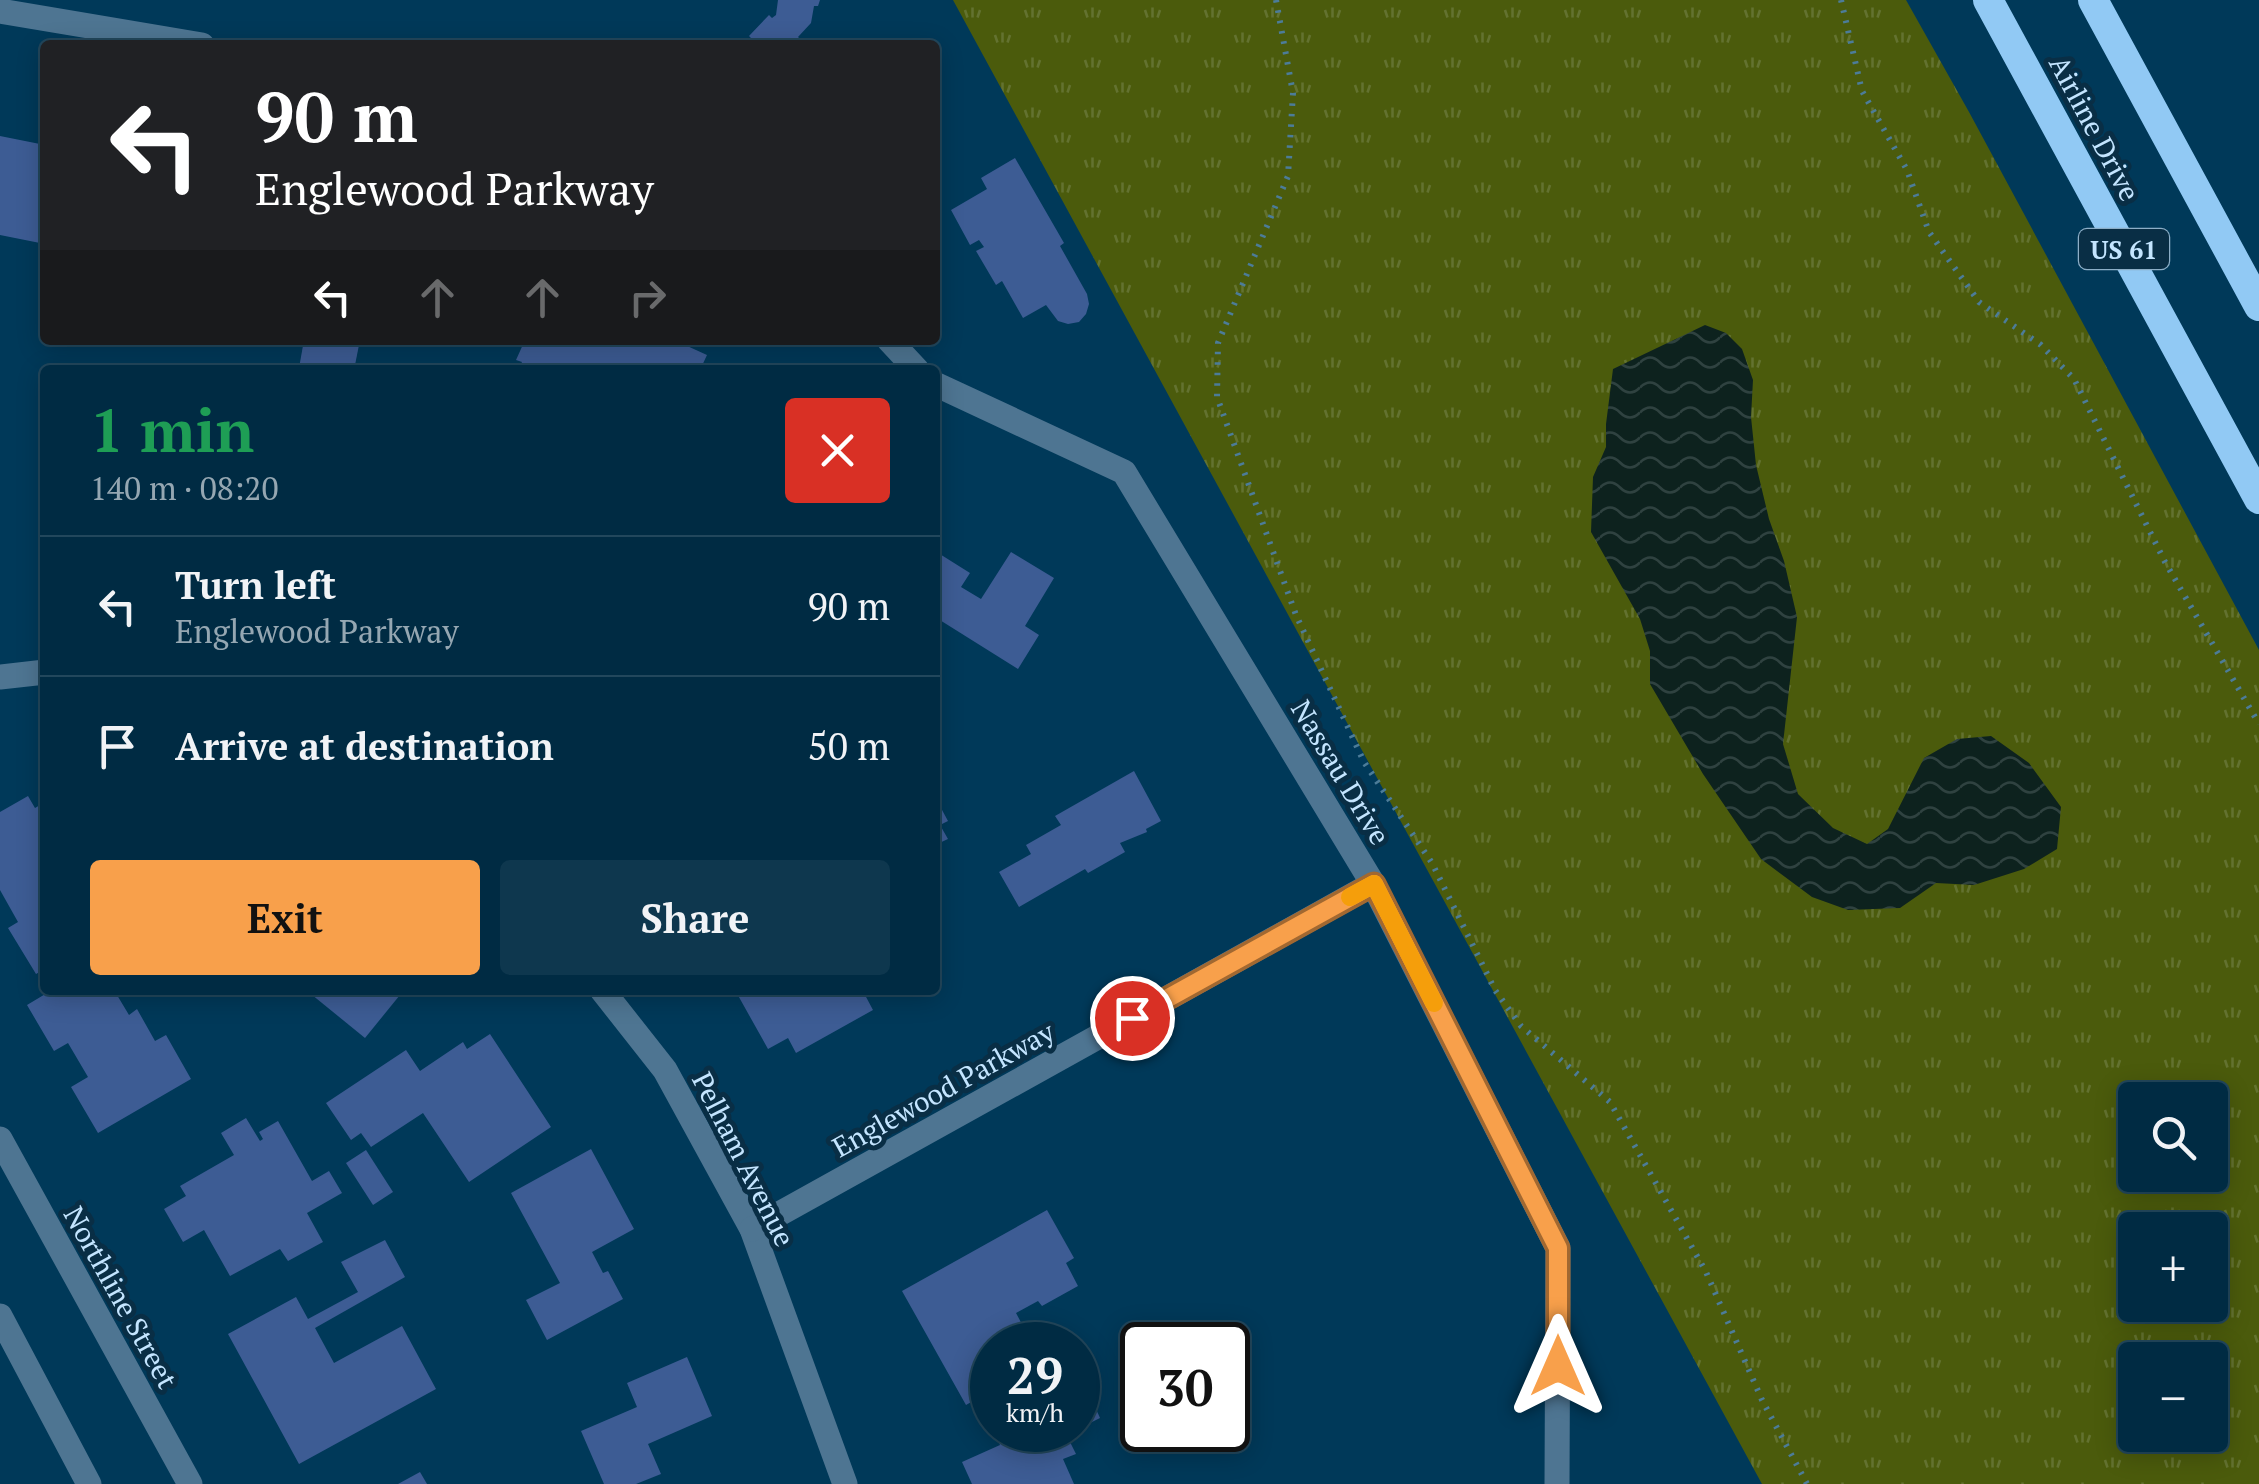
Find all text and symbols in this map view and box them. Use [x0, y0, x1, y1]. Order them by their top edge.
street label: Airline Drive [2041, 49, 2149, 207]
text: 90 m [255, 69, 418, 162]
icon: left [90, 80, 220, 210]
text: Englewood Parkway [255, 158, 654, 218]
road number: US 61 [2079, 229, 2169, 269]
icon: left [305, 270, 360, 325]
icon: ahead [410, 270, 465, 325]
icon: ahead [515, 270, 570, 325]
icon: right [620, 270, 675, 325]
text: 1 min [90, 390, 254, 469]
button: close [785, 398, 890, 503]
text: 140 m · 08:20 [90, 467, 278, 509]
text: Turn left [175, 560, 336, 610]
icon: left [90, 579, 145, 634]
text: 90 m [807, 581, 890, 631]
text: Englewood Parkway [175, 610, 459, 652]
street label: Nassau Drive [1283, 693, 1399, 851]
icon: arrive [90, 719, 145, 774]
text: Arrive at destination [175, 721, 554, 771]
text: 50 m [807, 721, 890, 771]
button: Exit [90, 860, 480, 975]
button: Share [500, 860, 890, 975]
pin [1090, 976, 1175, 1061]
icon: arrive [1105, 991, 1160, 1046]
street label: Englewood Parkway [826, 1012, 1061, 1165]
street label: Pelham Avenue [684, 1065, 804, 1253]
map controls [2118, 1082, 2228, 1452]
button: search [2118, 1082, 2228, 1192]
street label: Northline Street [56, 1199, 187, 1395]
button: + [2118, 1212, 2228, 1322]
position arrow [1506, 1314, 1610, 1418]
speed limit sign: 30 [1120, 1322, 1250, 1452]
text: 29 [1007, 1342, 1063, 1408]
button: − [2118, 1342, 2228, 1452]
text: km/h [1006, 1396, 1064, 1429]

